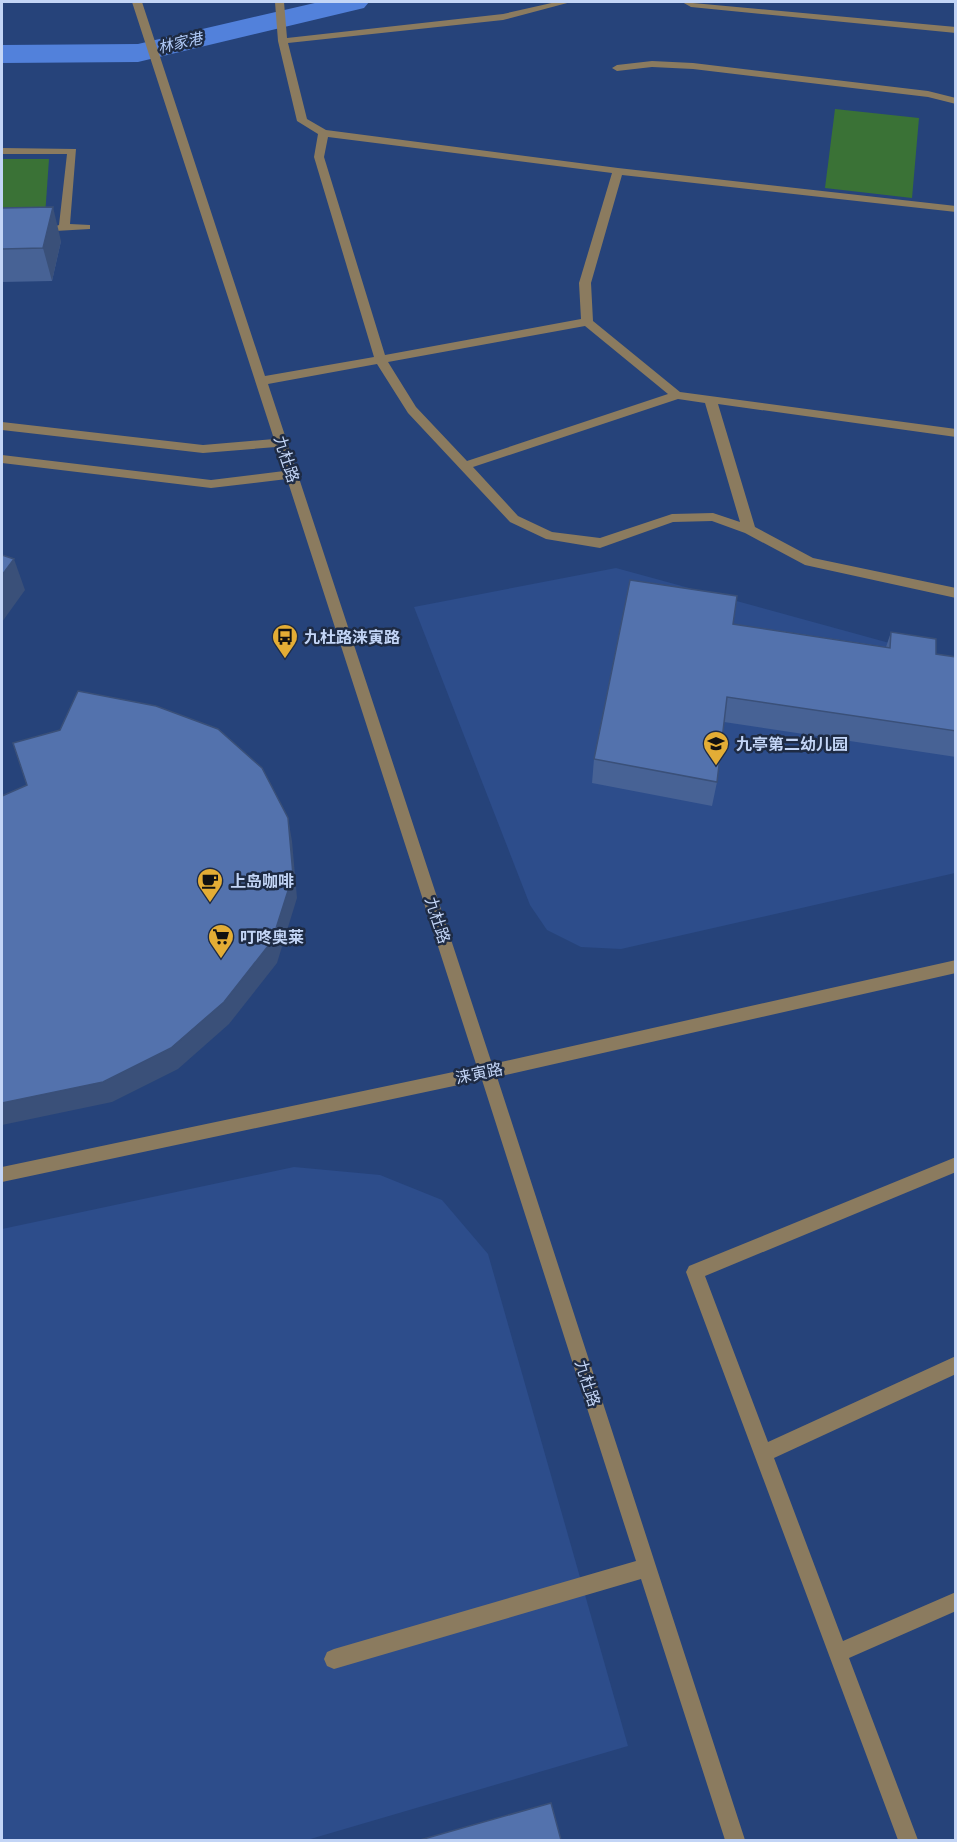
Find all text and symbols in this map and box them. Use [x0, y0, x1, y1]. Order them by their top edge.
water label: 林家港 [156, 29, 206, 57]
street label: 九杜路 [269, 433, 303, 485]
bus stop icon: 九杜路涞寅路 [270, 622, 300, 660]
place label: 九杜路涞寅路 [304, 628, 400, 648]
school or university icon: 九亭第二幼儿园 [701, 729, 731, 767]
place label: 九亭第二幼儿园 [736, 735, 848, 755]
cafe icon: 上岛咖啡 [195, 866, 225, 904]
place label: 上岛咖啡 [230, 872, 294, 892]
street label: 九杜路 [420, 894, 454, 946]
supermarket icon: 叮咚奥莱 [206, 922, 236, 960]
place label: 叮咚奥莱 [240, 928, 304, 948]
street label: 涞寅路 [454, 1059, 505, 1089]
street label: 九杜路 [570, 1357, 604, 1409]

